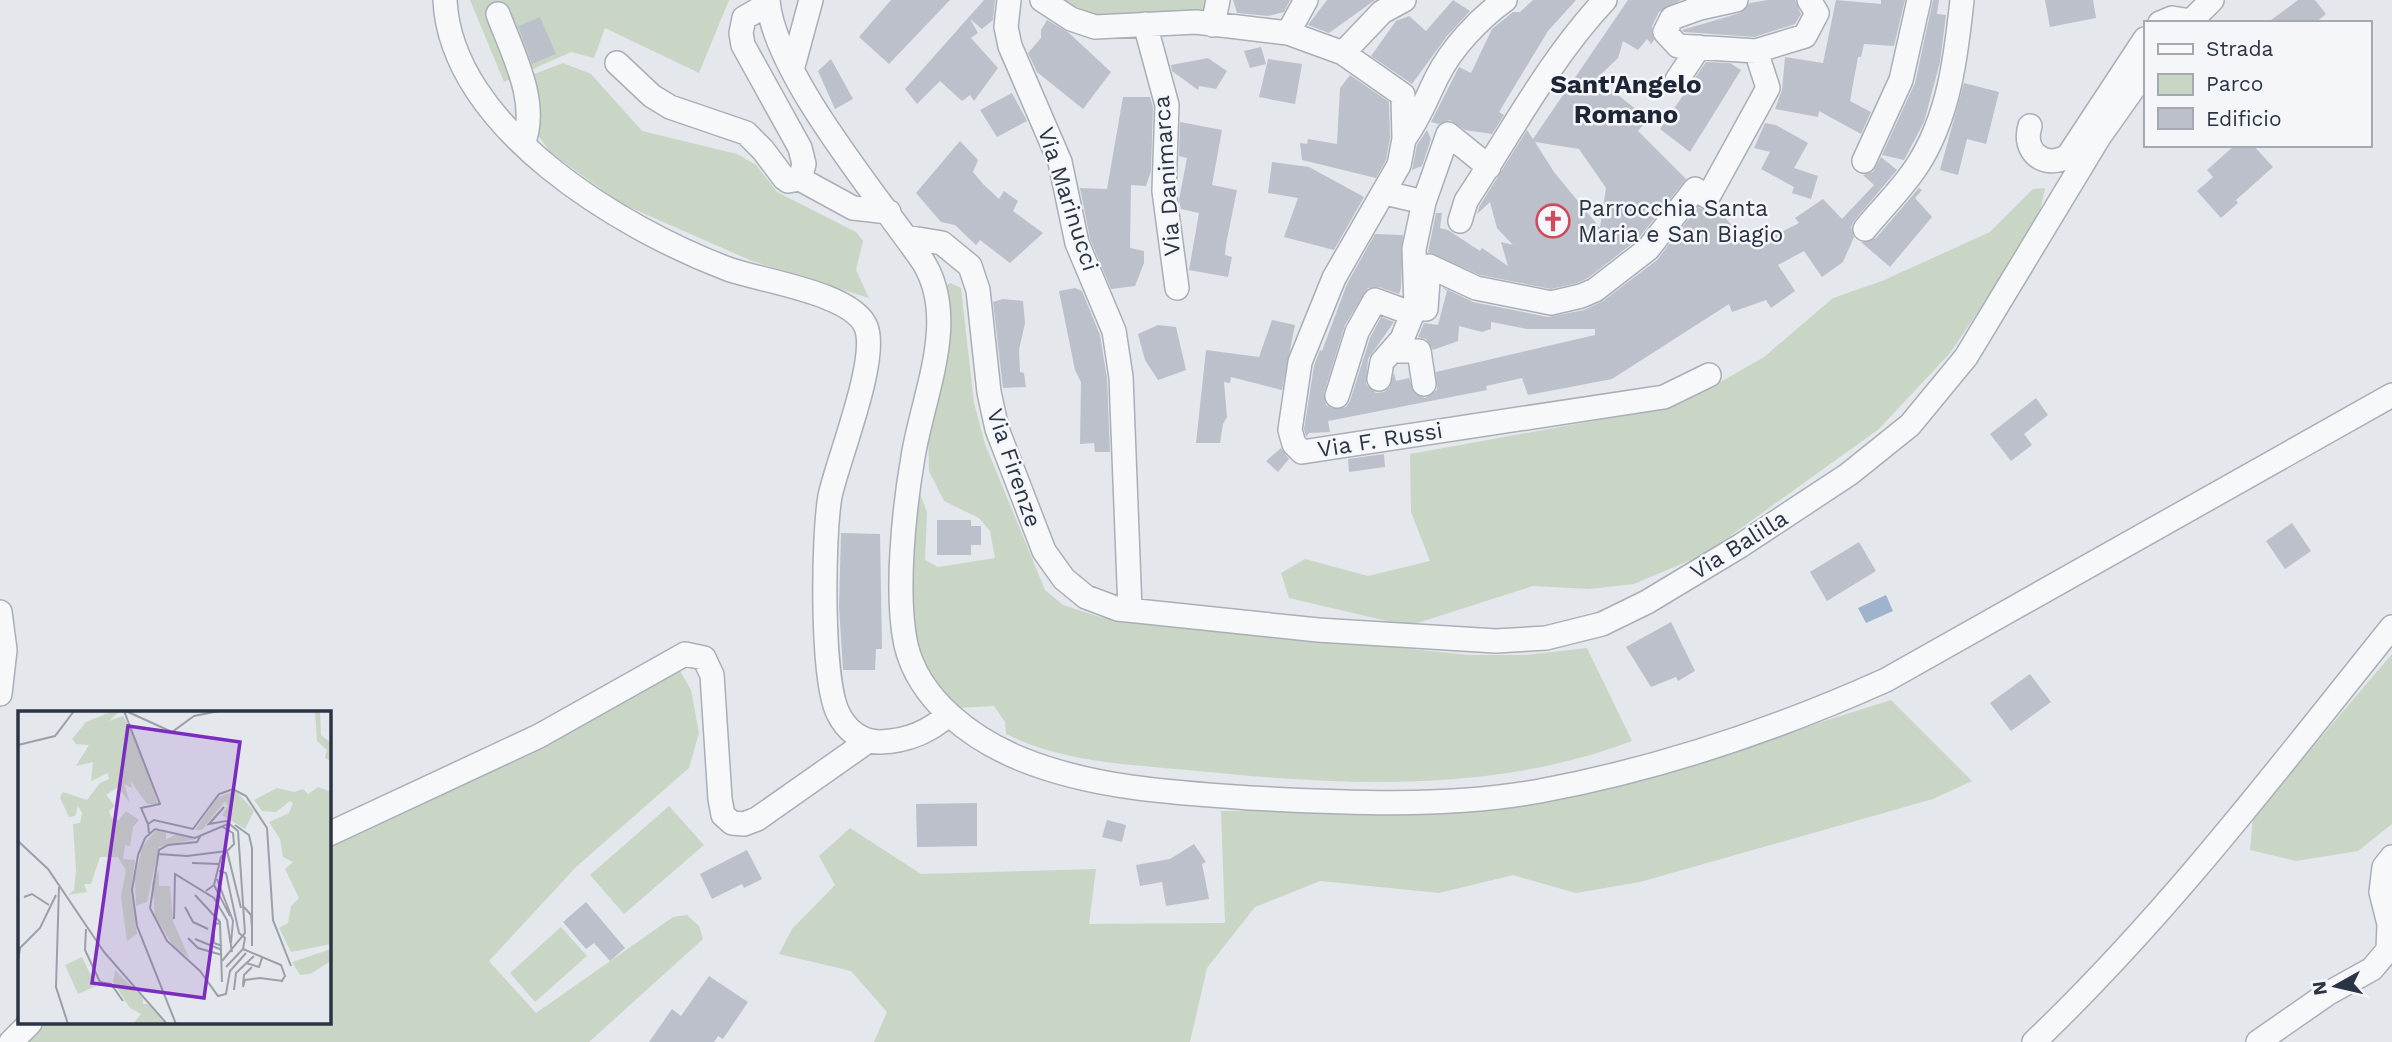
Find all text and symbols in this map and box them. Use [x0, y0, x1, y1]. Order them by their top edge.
legend [2144, 21, 2371, 147]
text: Strada [2206, 36, 2274, 61]
district label: Sant'Angelo Romano [1550, 69, 1702, 129]
text: Parco [2206, 71, 2263, 96]
street label: Via Danimarca [1148, 95, 1186, 257]
text: Edificio [2206, 106, 2282, 131]
street label: Via Marinucci [1032, 124, 1104, 274]
place label: Parrocchia Santa Maria e San Biagio [1578, 195, 1783, 248]
church icon: Parrocchia Santa Maria e San Biagio [1534, 202, 1572, 240]
street label: Via Firenze [981, 405, 1047, 531]
street label: Via F. Russi [1315, 417, 1445, 463]
street label: Via Balilla [1685, 504, 1793, 586]
inset map [18, 711, 331, 1024]
north arrow [2301, 951, 2371, 1021]
text: N [2307, 980, 2332, 997]

